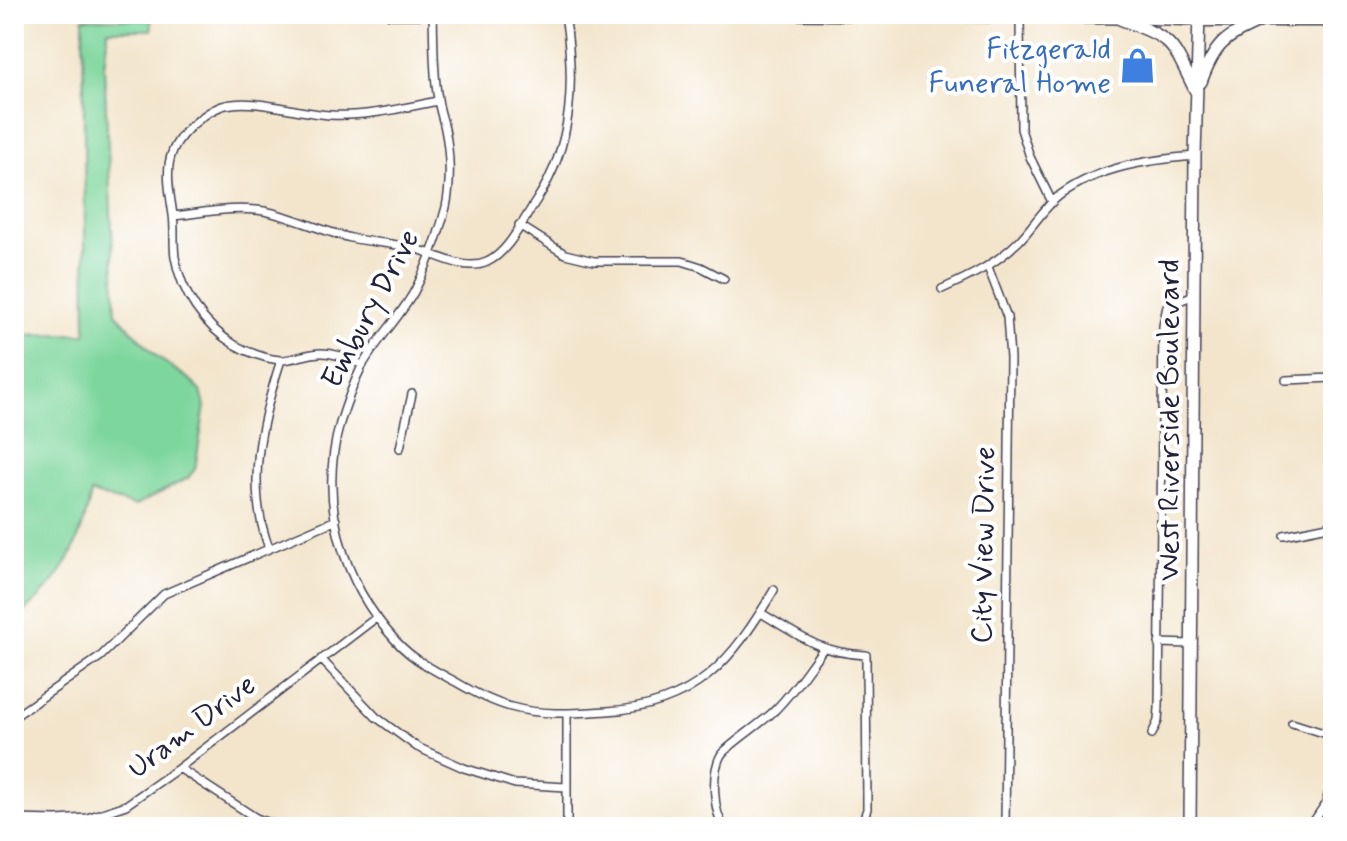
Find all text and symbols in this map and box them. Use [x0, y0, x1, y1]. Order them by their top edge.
place label: Fitzgerald Funeral Home [928, 30, 1111, 103]
shop icon: Fitzgerald Funeral Home [1118, 47, 1156, 85]
street label: Embury Drive [313, 223, 429, 395]
street label: West Riverside Boulevard [1150, 259, 1189, 581]
street label: City View Drive [963, 446, 1005, 644]
street label: Uram Drive [120, 666, 264, 788]

